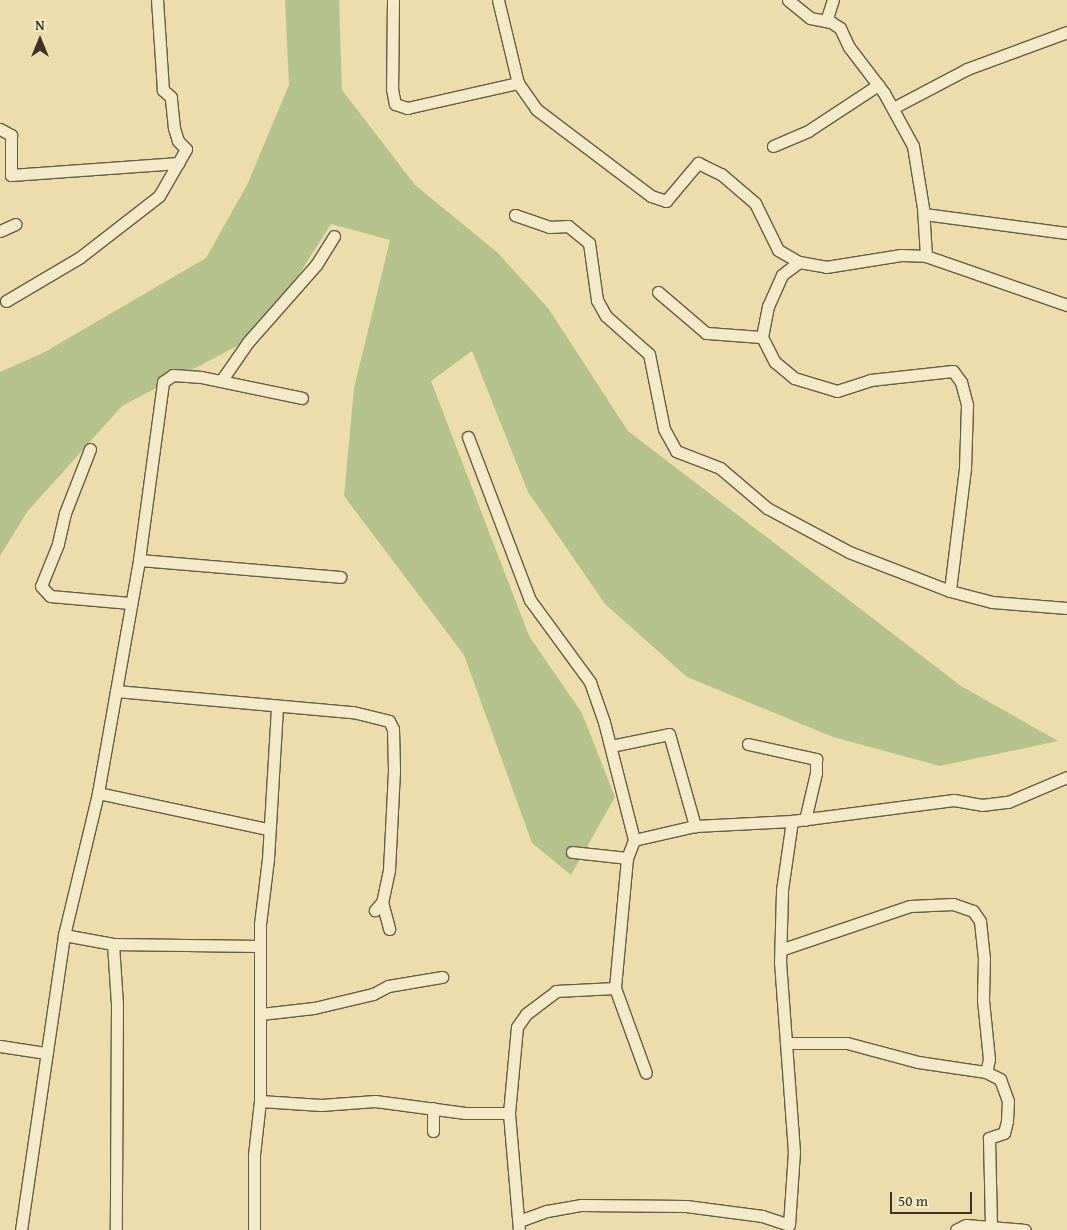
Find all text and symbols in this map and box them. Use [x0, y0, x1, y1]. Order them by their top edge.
north arrow [15, 15, 65, 65]
text: N [35, 15, 45, 35]
scale bar [892, 1182, 974, 1214]
text: 50 m [898, 1190, 928, 1211]

